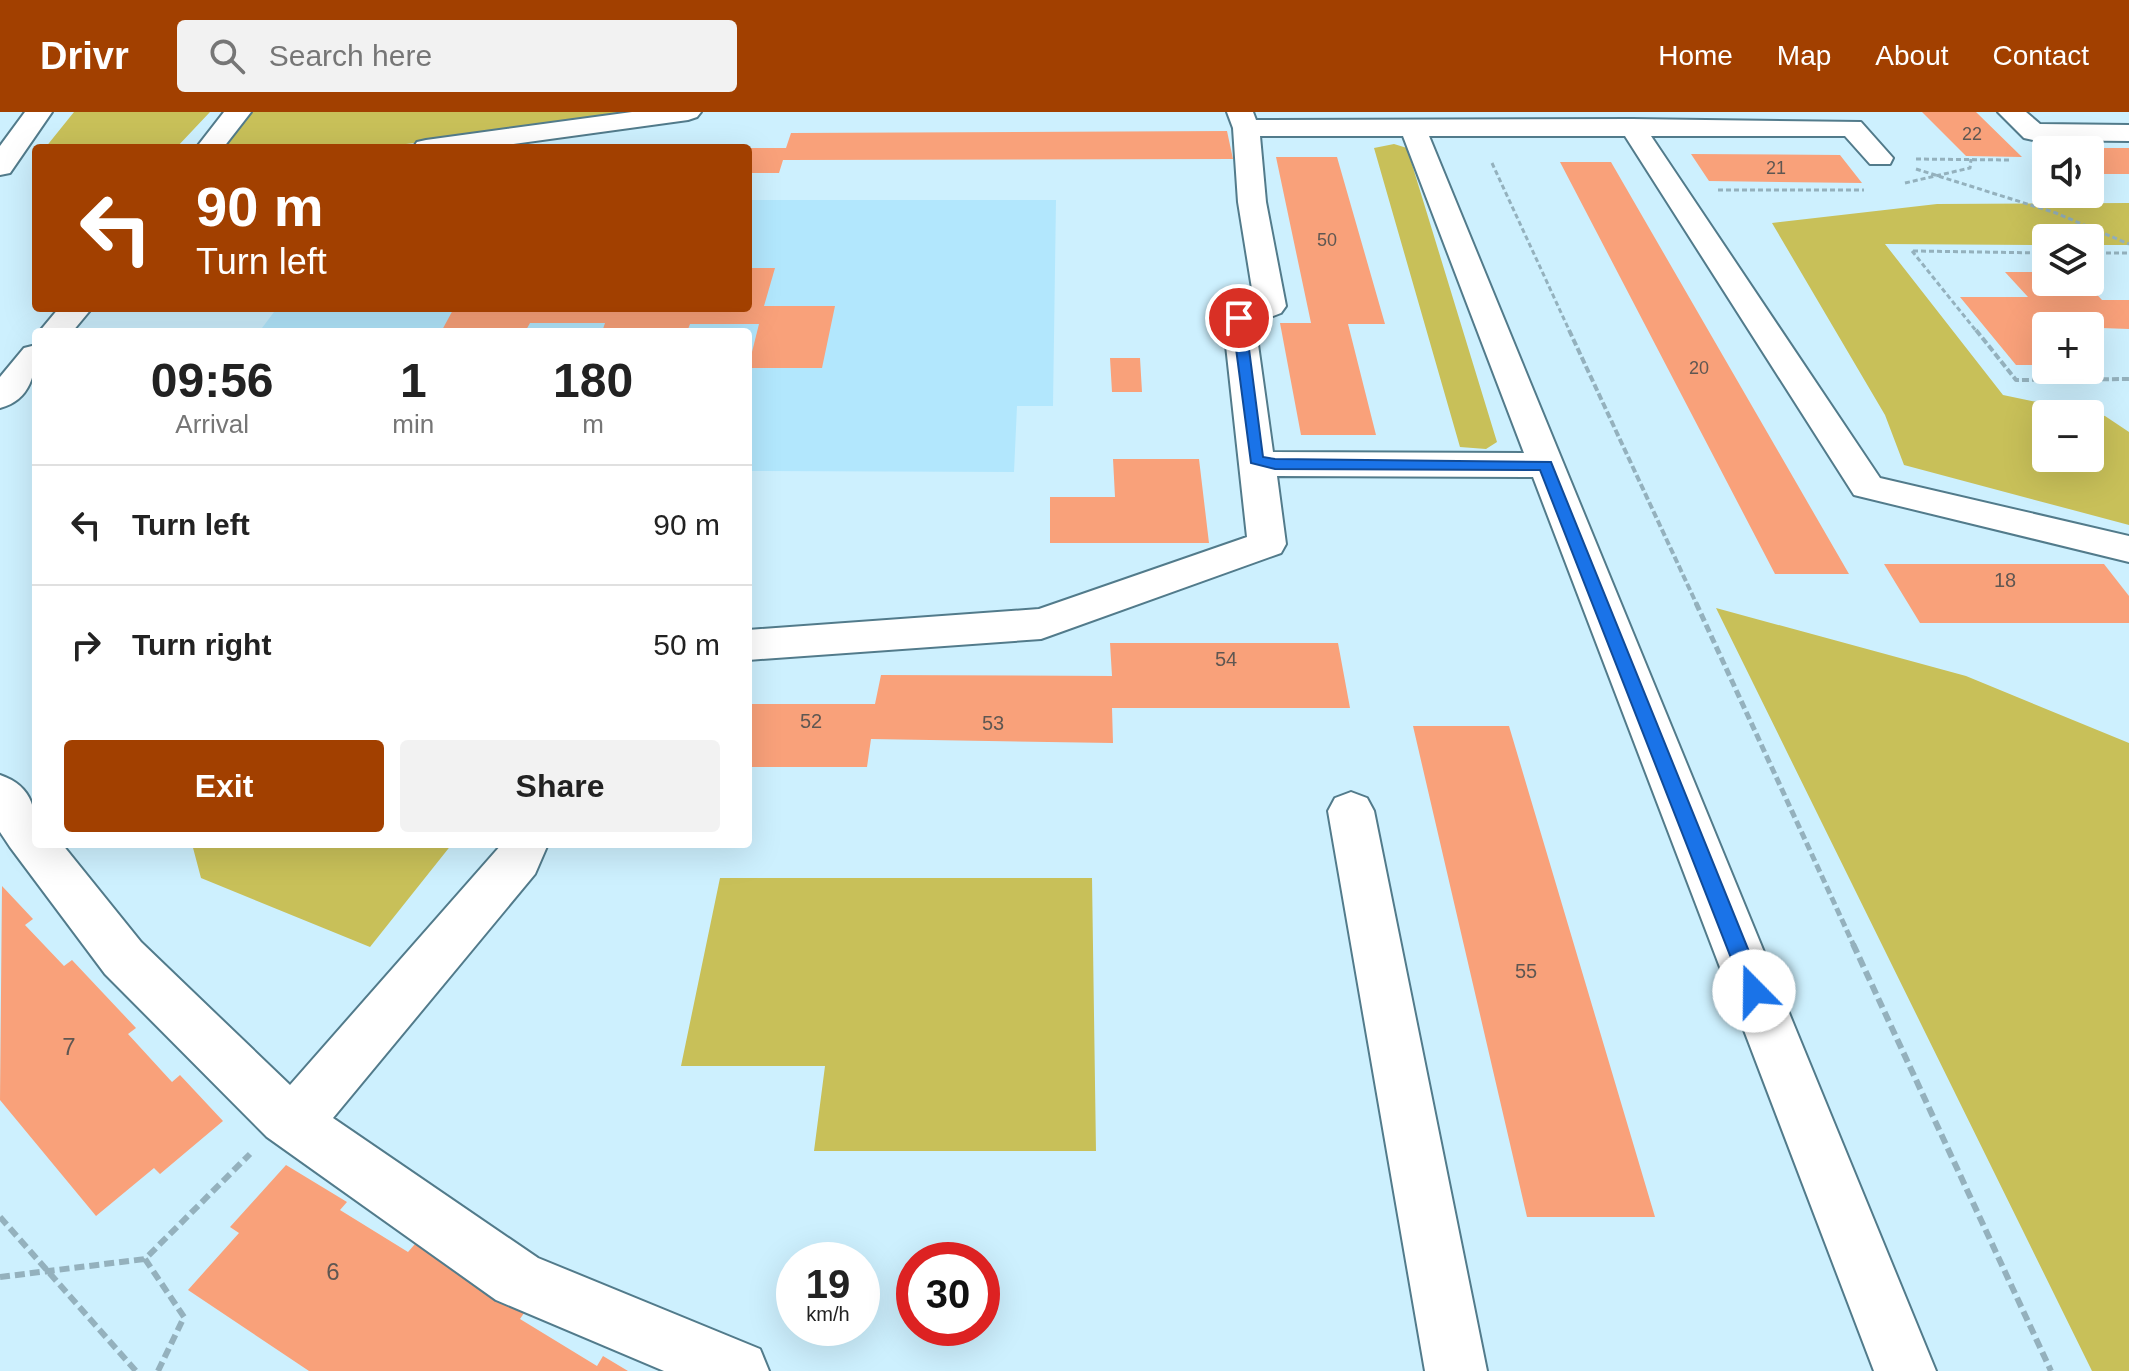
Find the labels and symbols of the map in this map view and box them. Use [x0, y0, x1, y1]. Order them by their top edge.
house number: 22 [1962, 124, 1982, 144]
house number: 21 [1766, 158, 1786, 178]
house number: 50 [1317, 230, 1337, 250]
pin [1205, 284, 1273, 352]
house number: 20 [1689, 358, 1709, 378]
house number: 18 [1994, 569, 2016, 591]
house number: 54 [1215, 648, 1237, 670]
house number: 52 [800, 710, 822, 732]
house number: 53 [982, 712, 1004, 734]
position arrow [1712, 949, 1796, 1033]
house number: 55 [1515, 960, 1537, 982]
house number: 7 [62, 1033, 76, 1060]
speed limit sign: 30 [896, 1242, 1000, 1346]
house number: 6 [326, 1258, 340, 1285]

